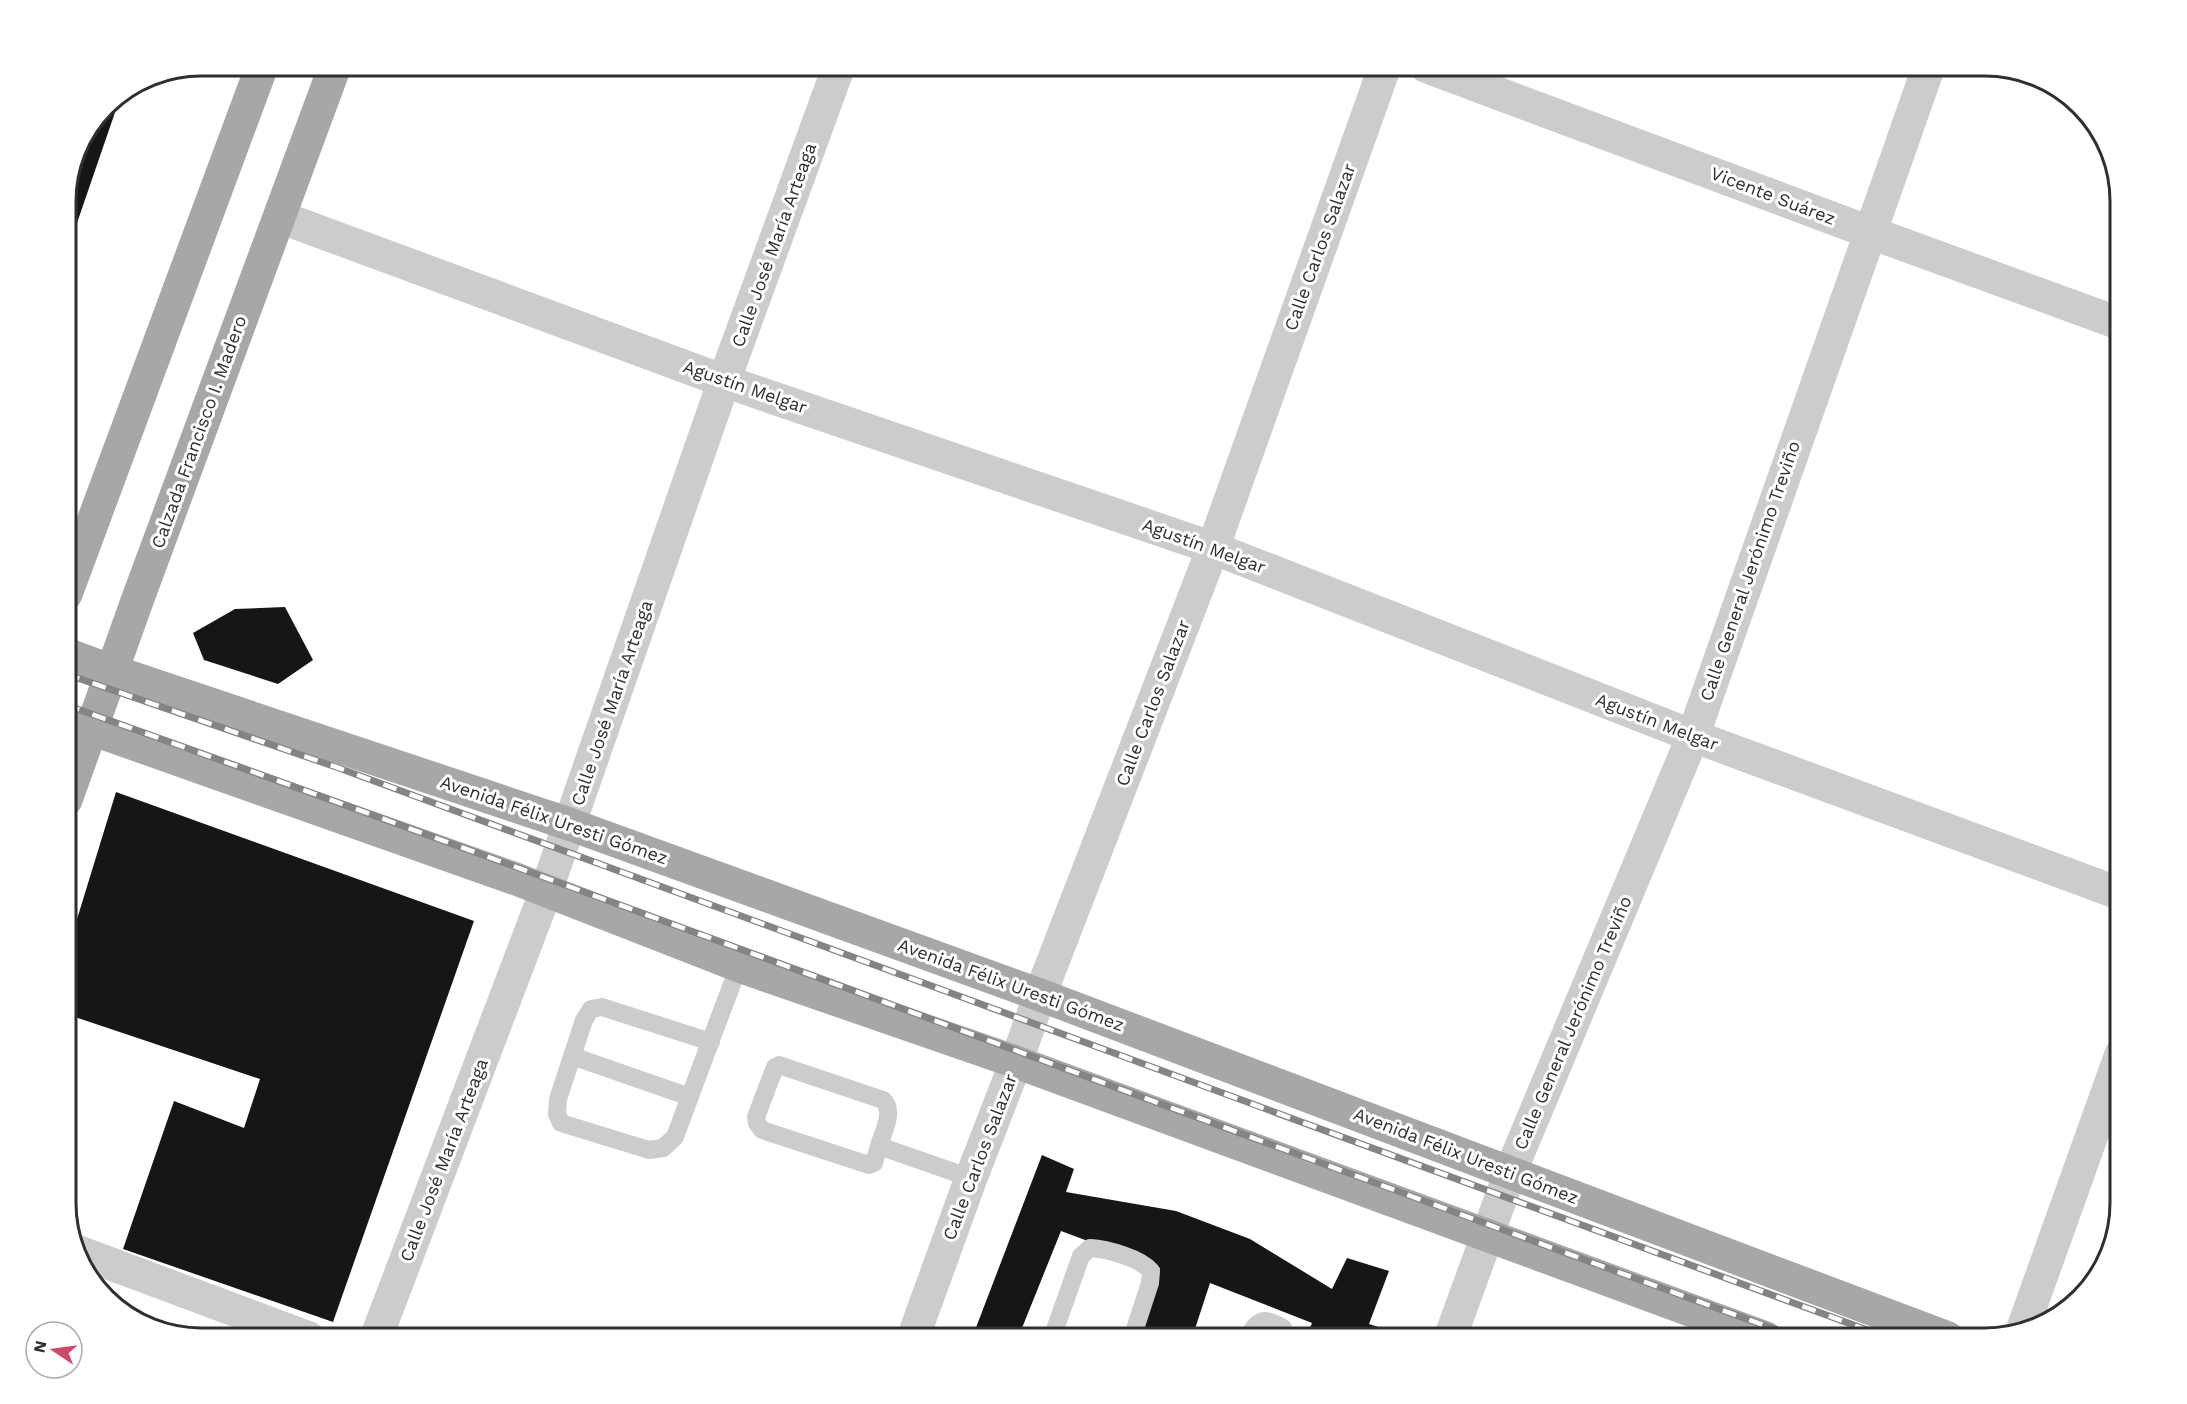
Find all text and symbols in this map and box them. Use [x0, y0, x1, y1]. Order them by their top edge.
street label: Calle José María Arteaga [727, 140, 820, 350]
street label: Calle Carlos Salazar [1280, 160, 1360, 333]
street label: Vicente Suárez [1708, 162, 1838, 229]
street label: Calzada Francisco I. Madero [147, 313, 251, 551]
street label: Agustín Melgar [680, 355, 810, 418]
street label: Calle General Jerónimo Treviño [1695, 438, 1804, 704]
street label: Agustín Melgar [1140, 513, 1269, 578]
street label: Calle José María Arteaga [566, 597, 657, 808]
street label: Calle Carlos Salazar [1111, 617, 1194, 789]
street label: Agustín Melgar [1593, 688, 1722, 755]
street label: Avenida Félix Uresti Gómez [438, 771, 671, 868]
street label: Calle General Jerónimo Treviño [1509, 893, 1636, 1153]
street label: Avenida Félix Uresti Gómez [895, 934, 1127, 1035]
street label: Calle José María Arteaga [395, 1055, 492, 1264]
street label: Calle Carlos Salazar [938, 1071, 1021, 1243]
street label: Avenida Félix Uresti Gómez [1351, 1103, 1582, 1208]
north arrow [24, 1320, 84, 1380]
text: N [29, 1339, 50, 1355]

